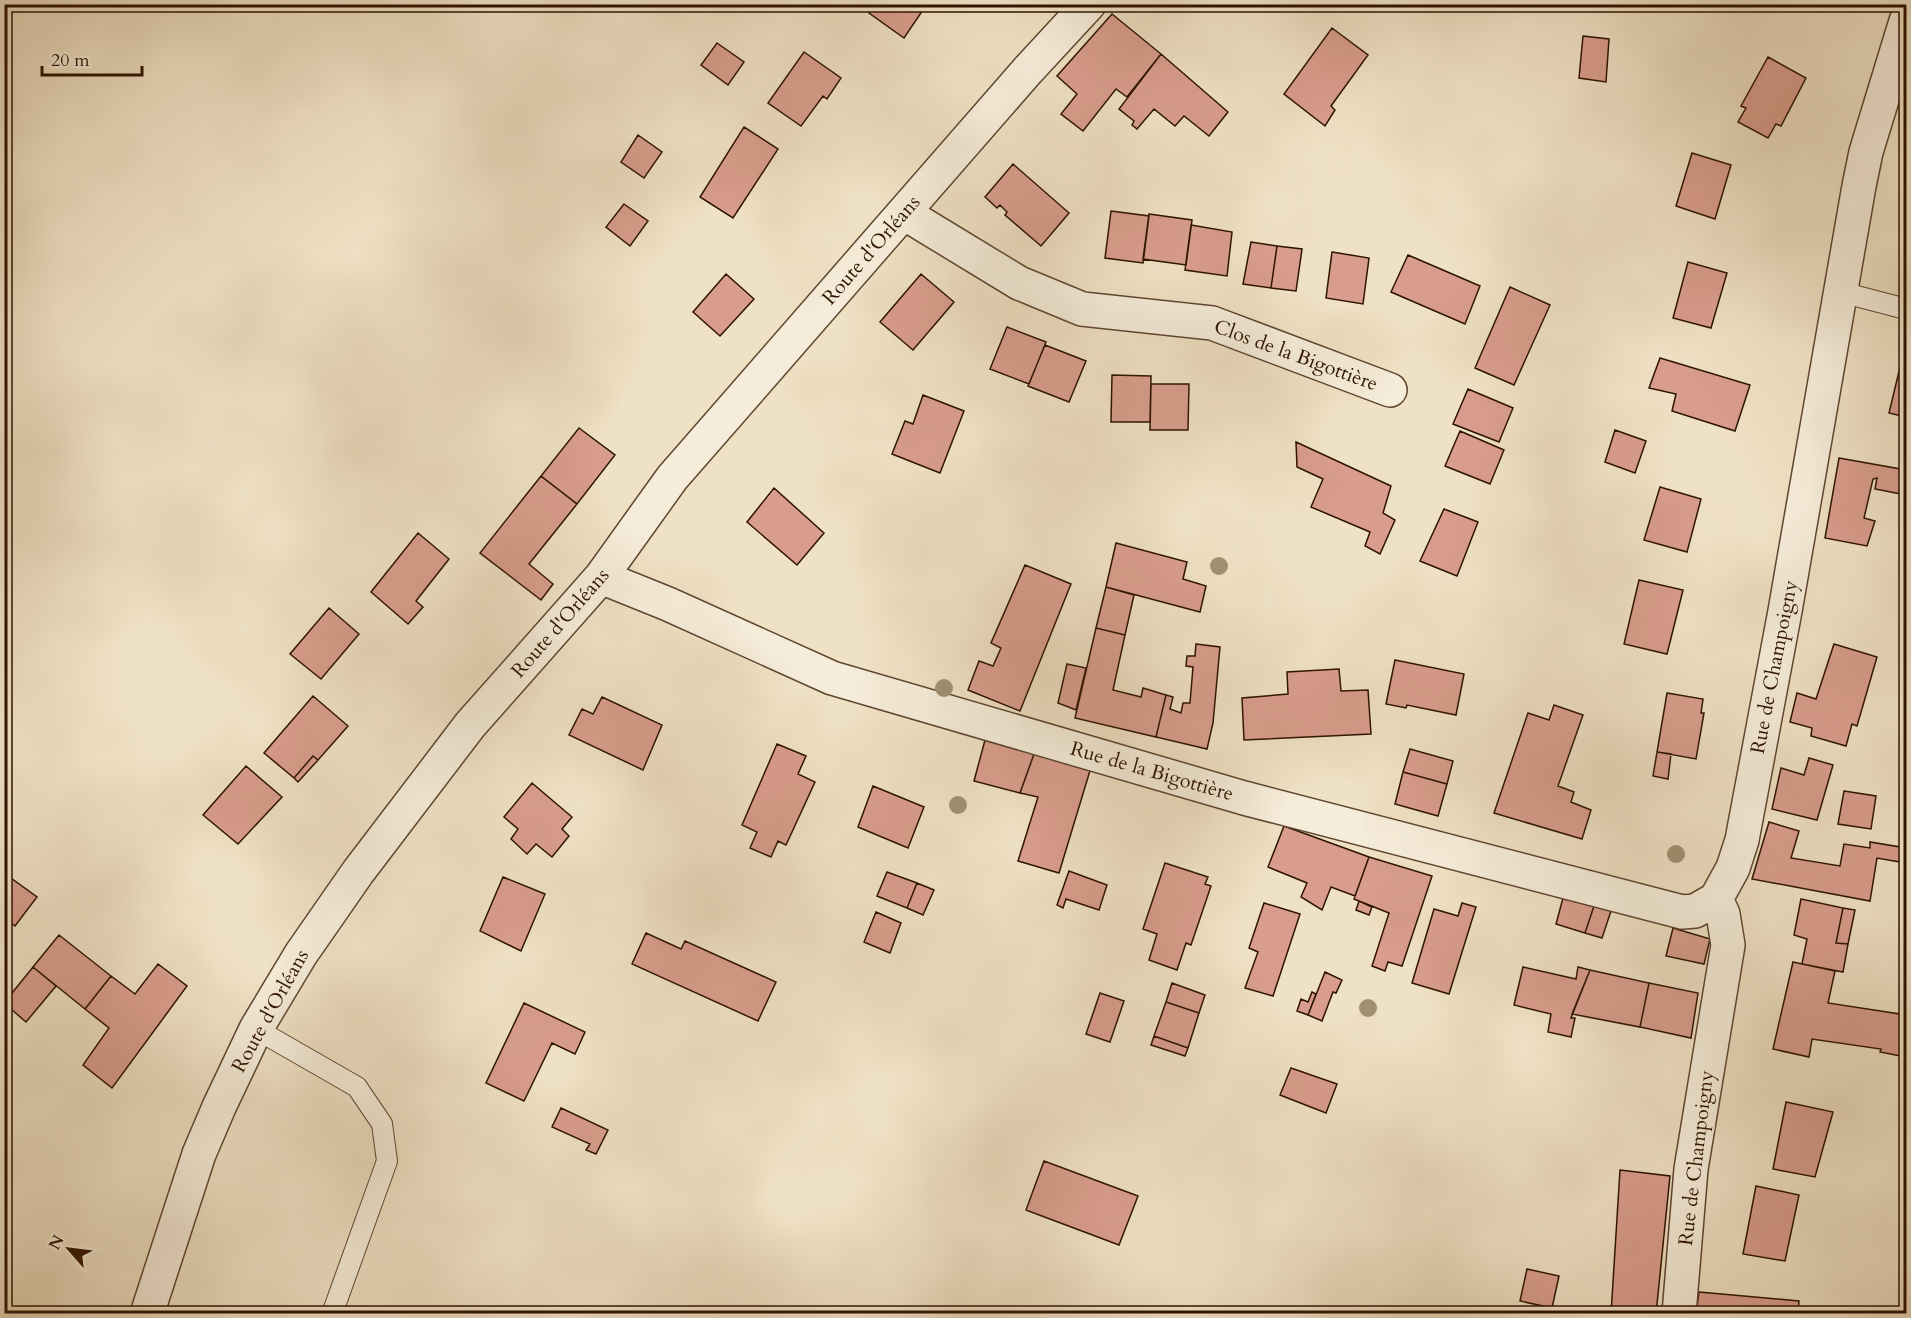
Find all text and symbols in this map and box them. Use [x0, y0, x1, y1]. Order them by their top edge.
scale bar [42, 39, 142, 77]
text: 20 m [51, 48, 90, 73]
street label: Route d'Orléans [816, 189, 926, 311]
street label: Clos de la Bigottière [1210, 313, 1382, 397]
street label: Route d'Orléans [505, 562, 615, 684]
street label: Rue de Champoigny [1744, 577, 1804, 756]
street label: Rue de la Bigottière [1067, 735, 1237, 807]
street label: Route d'Orléans [225, 945, 315, 1077]
street label: Rue de Champoigny [1672, 1068, 1720, 1247]
north arrow [39, 1219, 99, 1279]
text: N [44, 1231, 70, 1254]

